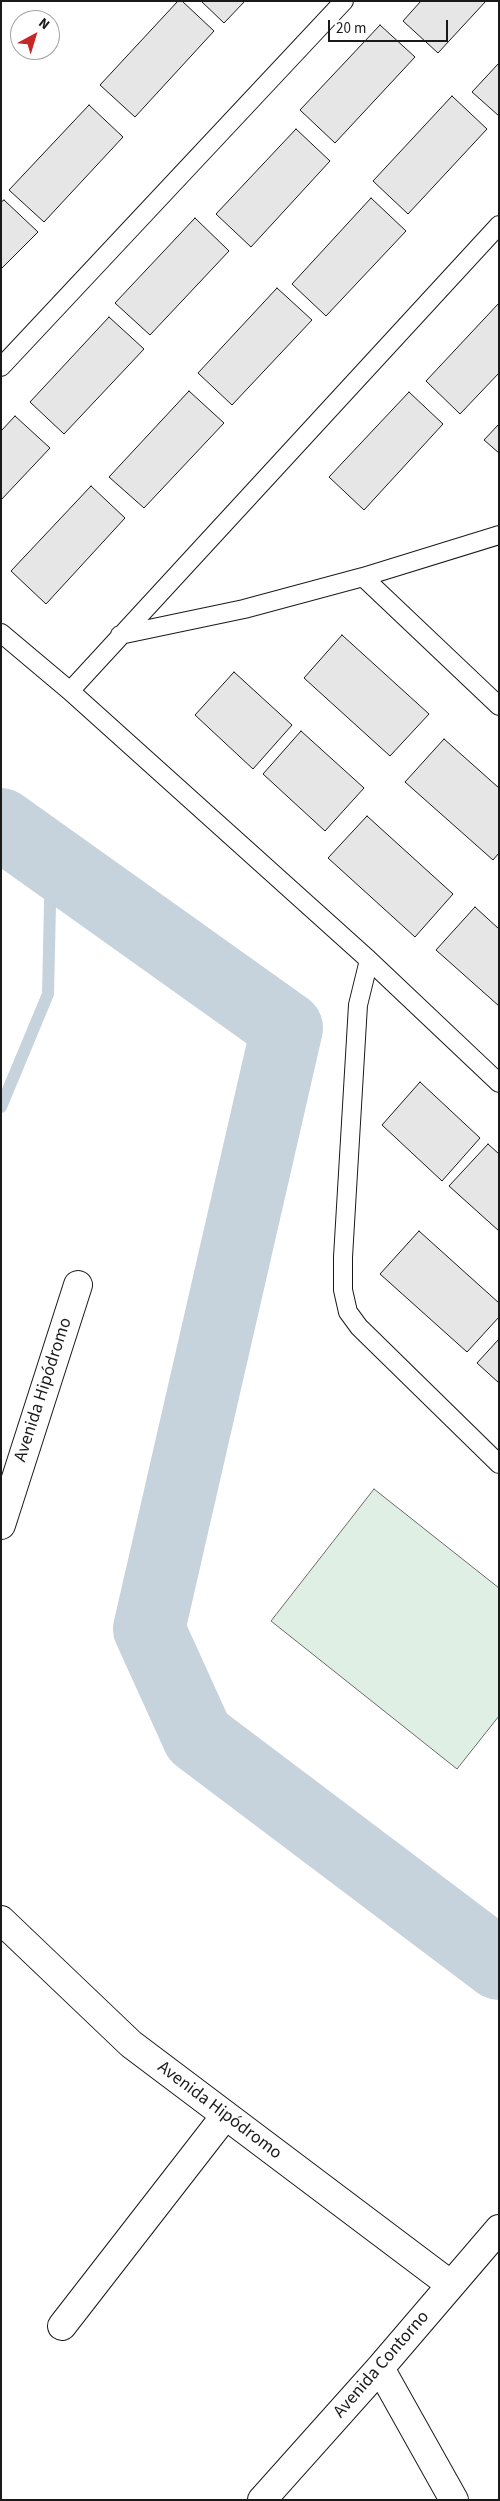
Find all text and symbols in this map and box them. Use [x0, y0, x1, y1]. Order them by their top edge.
north arrow [10, 10, 60, 60]
scale bar [330, 10, 450, 42]
text: N [34, 13, 54, 35]
text: 20 m [336, 18, 366, 39]
street label: Avenida Hipódromo [11, 1315, 77, 1465]
street label: Avenida Hipódromo [153, 2057, 285, 2165]
street label: Avenida Contorno [330, 2307, 434, 2423]

